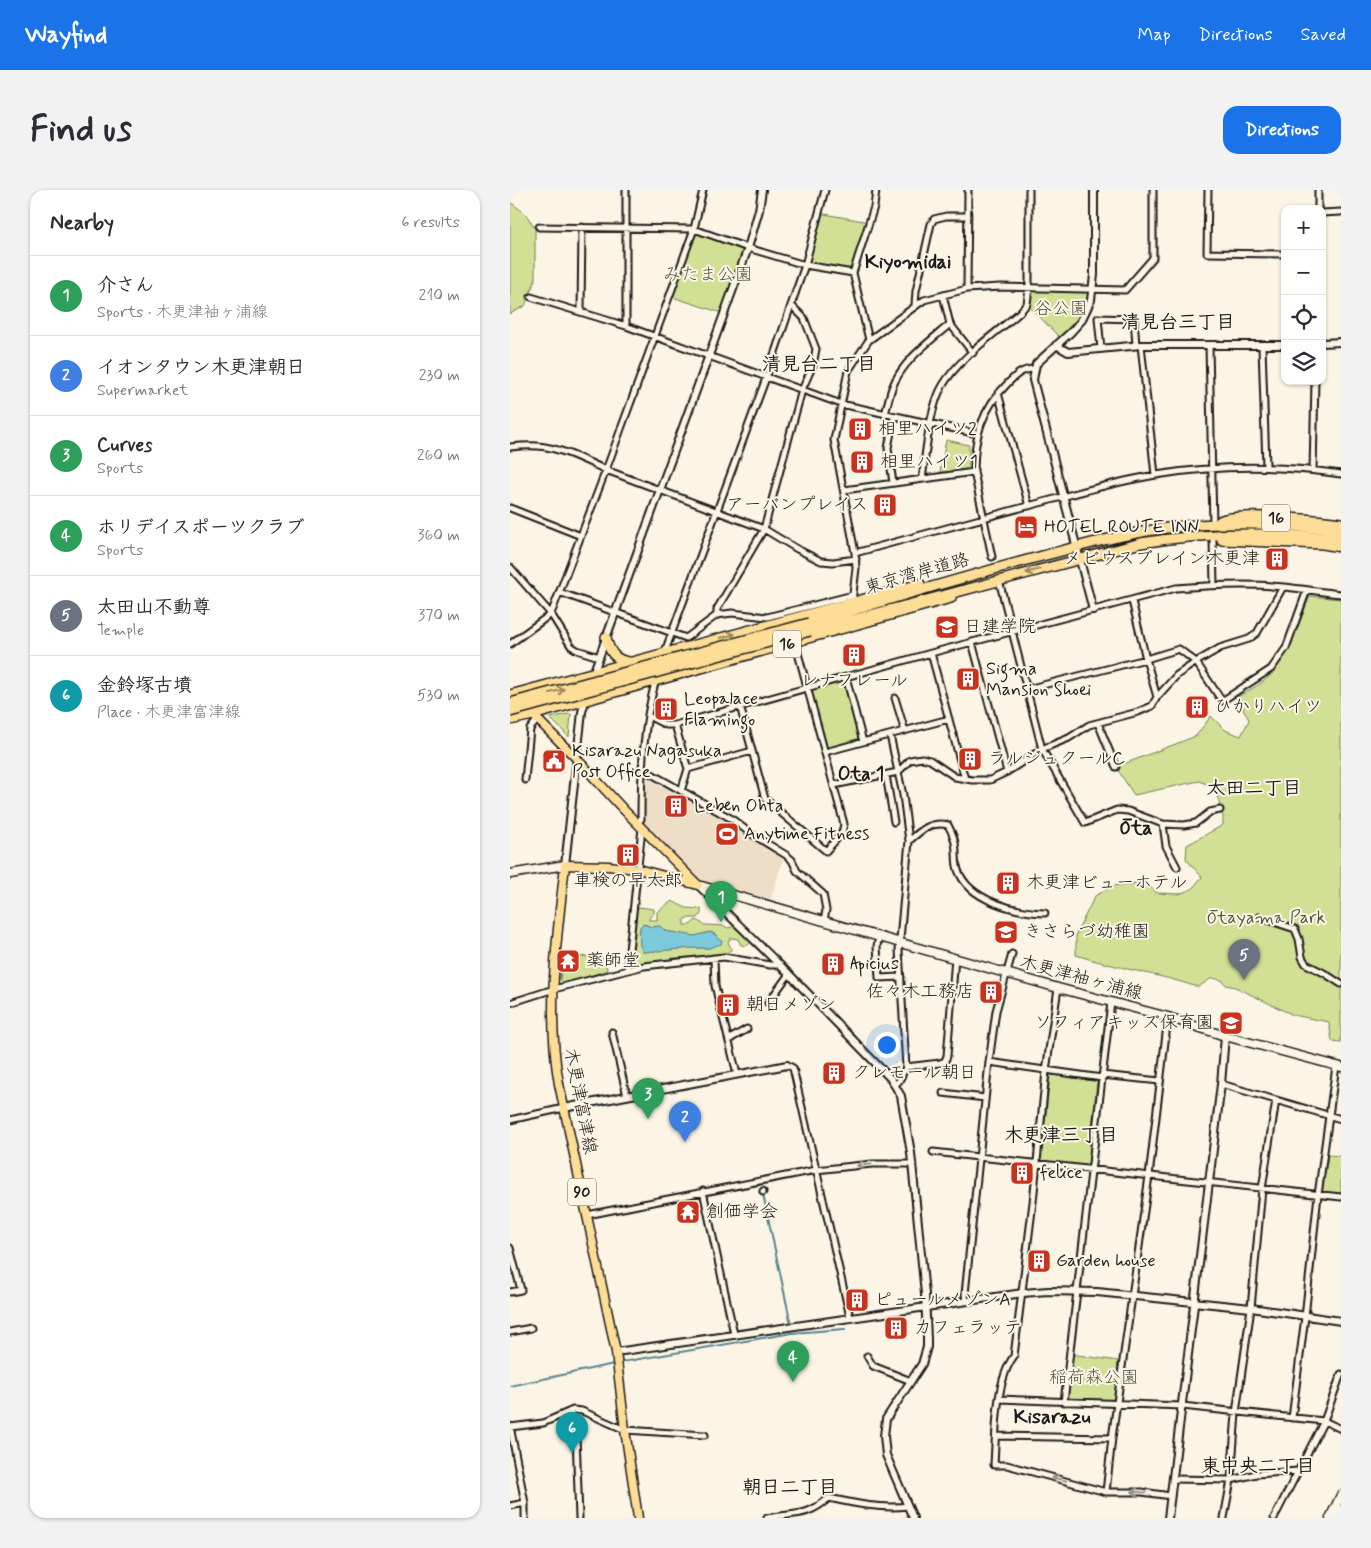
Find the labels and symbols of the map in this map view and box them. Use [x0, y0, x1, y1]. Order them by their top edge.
district label: Kiyomidai [865, 249, 951, 276]
park label: みたま公園 [663, 263, 753, 287]
park label: 谷公園 [1034, 297, 1088, 321]
district label: 清見台三丁目 [1121, 310, 1235, 335]
district label: 清見台二丁目 [762, 352, 876, 377]
building icon: 相里ハイツ2 [847, 416, 873, 442]
place label: 相里ハイツ2 [878, 417, 977, 441]
building icon: 相里ハイツ1 [849, 449, 875, 475]
place label: 相里ハイツ1 [880, 450, 978, 474]
building icon: アーバンプレイス [872, 492, 898, 518]
place label: アーバンプレイス [726, 493, 868, 517]
road number: 16 [1262, 504, 1290, 532]
hotel icon: HOTEL ROUTE INN [1013, 514, 1039, 540]
place label: HOTEL ROUTE INN [1044, 515, 1200, 539]
building icon: メビウスブレイン木更津 [1264, 546, 1290, 572]
place label: メビウスブレイン木更津 [1064, 547, 1260, 571]
street label: 東京湾岸道路 [862, 548, 972, 600]
one-way arrow [1025, 566, 1041, 576]
school or university icon: 日建学院 [934, 614, 960, 640]
place label: 日建学院 [964, 615, 1036, 639]
road number: 16 [773, 630, 801, 658]
one-way arrow [719, 631, 735, 640]
building icon: レナフレール [841, 642, 867, 668]
place label: Sigma Mansion Shoei [986, 657, 1091, 702]
building icon: Sigma Mansion Shoei [955, 666, 981, 692]
place label: レナフレール [800, 669, 908, 693]
one-way arrow [549, 686, 565, 695]
place label: Leopalace Flamingo [684, 687, 758, 734]
building icon: ひかりハイツ [1184, 694, 1210, 720]
place label: ひかりハイツ [1214, 695, 1322, 719]
building icon: Leopalace Flamingo [653, 696, 679, 722]
place label: Kisarazu Nagasuka Post Office [572, 739, 722, 784]
building icon: ラルジュクールC [957, 746, 983, 772]
place label: ラルジュクールC [988, 747, 1125, 771]
public building icon: Kisarazu Nagasuka Post Office [541, 748, 567, 774]
district label: Ota 1 [838, 762, 884, 787]
district label: 太田二丁目 [1206, 776, 1302, 801]
building icon: Leben Ohta [663, 793, 689, 819]
place label: Leben Ohta [694, 794, 784, 818]
district label: Ōta [1119, 815, 1153, 842]
sports icon: Anytime Fitness [714, 821, 740, 847]
place label: Anytime Fitness [744, 822, 869, 846]
building icon: 車検の早太郎 [615, 842, 641, 868]
place label: 車検の早太郎 [574, 869, 682, 893]
building icon: 木更津ビューホテル [995, 870, 1021, 896]
place label: 木更津ビューホテル [1026, 871, 1187, 895]
pin: 1 [705, 881, 737, 922]
park label: Ōtayama Park [1207, 906, 1326, 930]
school or university icon: きさらづ幼稚園 [993, 919, 1019, 945]
place label: きさらづ幼稚園 [1024, 920, 1150, 944]
pin: 5 [1228, 939, 1260, 980]
temple icon: 薬師堂 [555, 948, 581, 974]
place label: 薬師堂 [586, 949, 640, 973]
street label: 木更津袖ヶ浦線 [1017, 950, 1145, 1006]
building icon: Apicius [820, 951, 846, 977]
place label: Apicius [850, 952, 899, 977]
building icon: 佐々木工務店 [978, 979, 1004, 1005]
place label: 佐々木工務店 [866, 980, 974, 1004]
building icon: 朝日メゾン [715, 992, 741, 1018]
place label: 朝日メゾン [746, 993, 836, 1017]
school or university icon: ソフィアキッズ保育園 [1218, 1010, 1244, 1036]
place label: ソフィアキッズ保育園 [1034, 1011, 1214, 1035]
your location [874, 1032, 900, 1058]
street label: 木更津富津線 [558, 1046, 602, 1156]
building icon: クレモール朝日 [821, 1060, 847, 1086]
place label: クレモール朝日 [852, 1061, 977, 1085]
pin: 3 [632, 1078, 664, 1119]
pin: 2 [669, 1101, 701, 1142]
district label: 木更津三丁目 [1004, 1123, 1118, 1148]
one-way arrow [857, 1160, 873, 1170]
building icon: felice [1009, 1160, 1035, 1186]
place label: felice [1040, 1161, 1083, 1185]
road number: 90 [568, 1179, 596, 1206]
temple icon: 創価学会 [675, 1199, 701, 1225]
place label: 創価学会 [706, 1200, 778, 1224]
building icon: Garden house [1026, 1248, 1052, 1274]
place label: Garden house [1056, 1249, 1156, 1273]
building icon: ピュールメゾンA [844, 1287, 870, 1313]
place label: ピュールメゾンA [874, 1288, 1011, 1312]
building icon: カフェラッテ [883, 1315, 909, 1341]
place label: カフェラッテ [914, 1316, 1022, 1340]
pin: 4 [777, 1341, 809, 1382]
park label: 稲荷森公園 [1049, 1366, 1139, 1390]
district label: Kisarazu [1014, 1404, 1090, 1431]
pin: 6 [556, 1412, 588, 1453]
district label: 東中央二丁目 [1201, 1454, 1315, 1479]
one-way arrow [1052, 1473, 1068, 1483]
district label: 朝日二丁目 [742, 1475, 838, 1500]
one-way arrow [1131, 1488, 1147, 1497]

